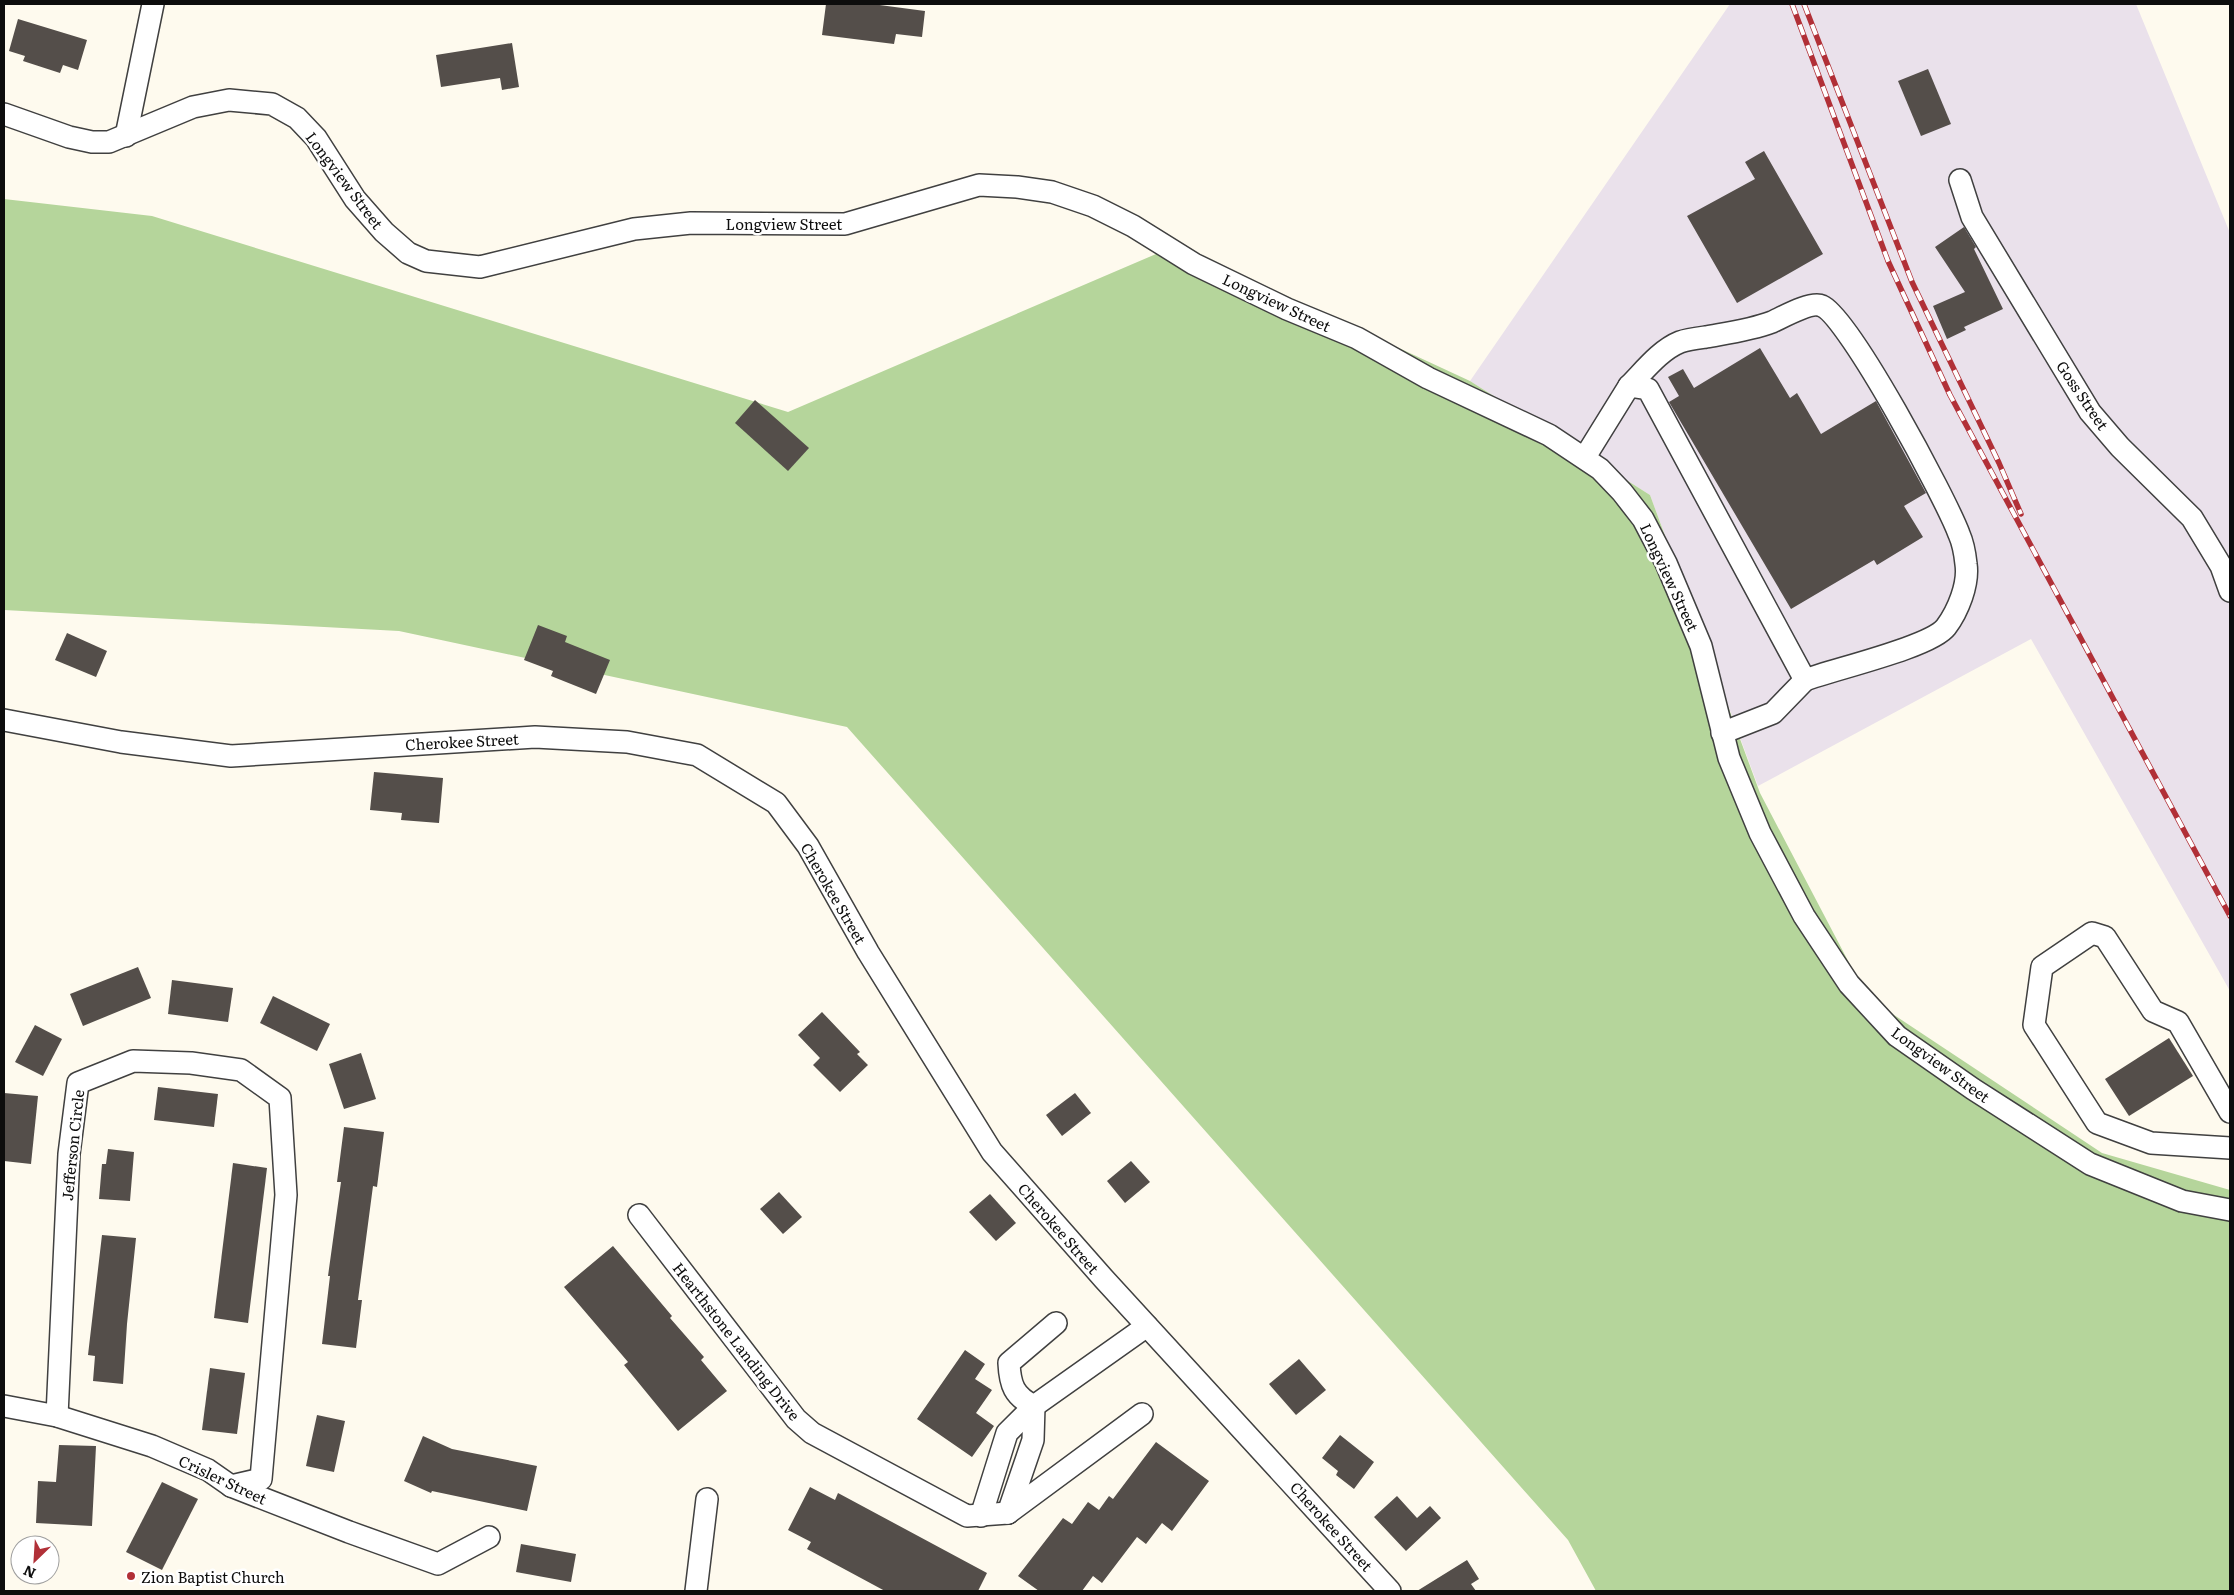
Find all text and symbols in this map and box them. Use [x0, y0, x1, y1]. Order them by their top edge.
street label: Longview Street [301, 126, 389, 234]
street label: Longview Street [726, 212, 842, 235]
street label: Longview Street [1219, 267, 1335, 337]
street label: Goss Street [2051, 356, 2115, 434]
street label: Longview Street [1635, 519, 1705, 635]
street label: Cherokee Street [405, 727, 519, 755]
street label: Cherokee Street [796, 838, 872, 948]
street label: Longview Street [1887, 1020, 1995, 1108]
street label: Jefferson Circle [55, 1088, 89, 1202]
street label: Cherokee Street [1013, 1178, 1105, 1278]
street label: Hearthstone Landing Drive [668, 1257, 806, 1425]
street label: Crisler Street [175, 1449, 271, 1509]
street label: Cherokee Street [1285, 1476, 1379, 1576]
north arrow [10, 1535, 60, 1585]
text: N [19, 1561, 39, 1584]
place label: Zion Baptist Church [141, 1565, 285, 1588]
marker: Zion Baptist Church [125, 1570, 137, 1582]

